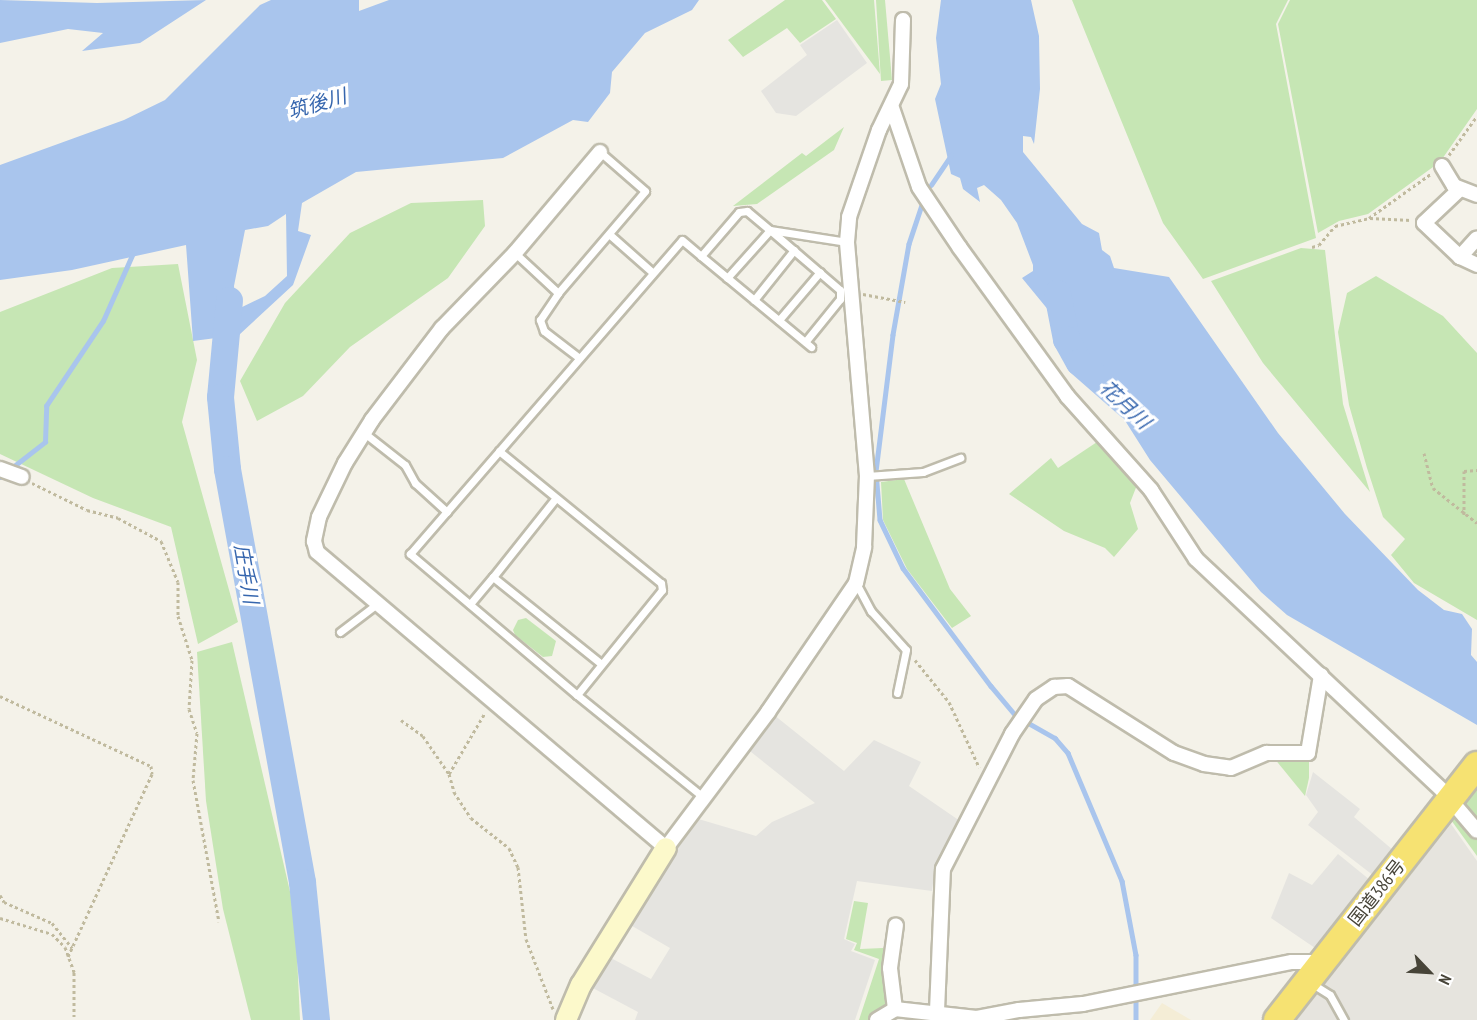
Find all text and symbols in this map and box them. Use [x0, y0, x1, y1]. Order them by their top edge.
water label: 筑後川 [285, 84, 349, 124]
water label: 花月川 [1095, 376, 1155, 434]
water label: 庄手川 [229, 542, 263, 606]
street label: 国道386号 [1344, 856, 1410, 930]
north arrow [1399, 942, 1459, 1002]
text: N [1434, 971, 1456, 988]

